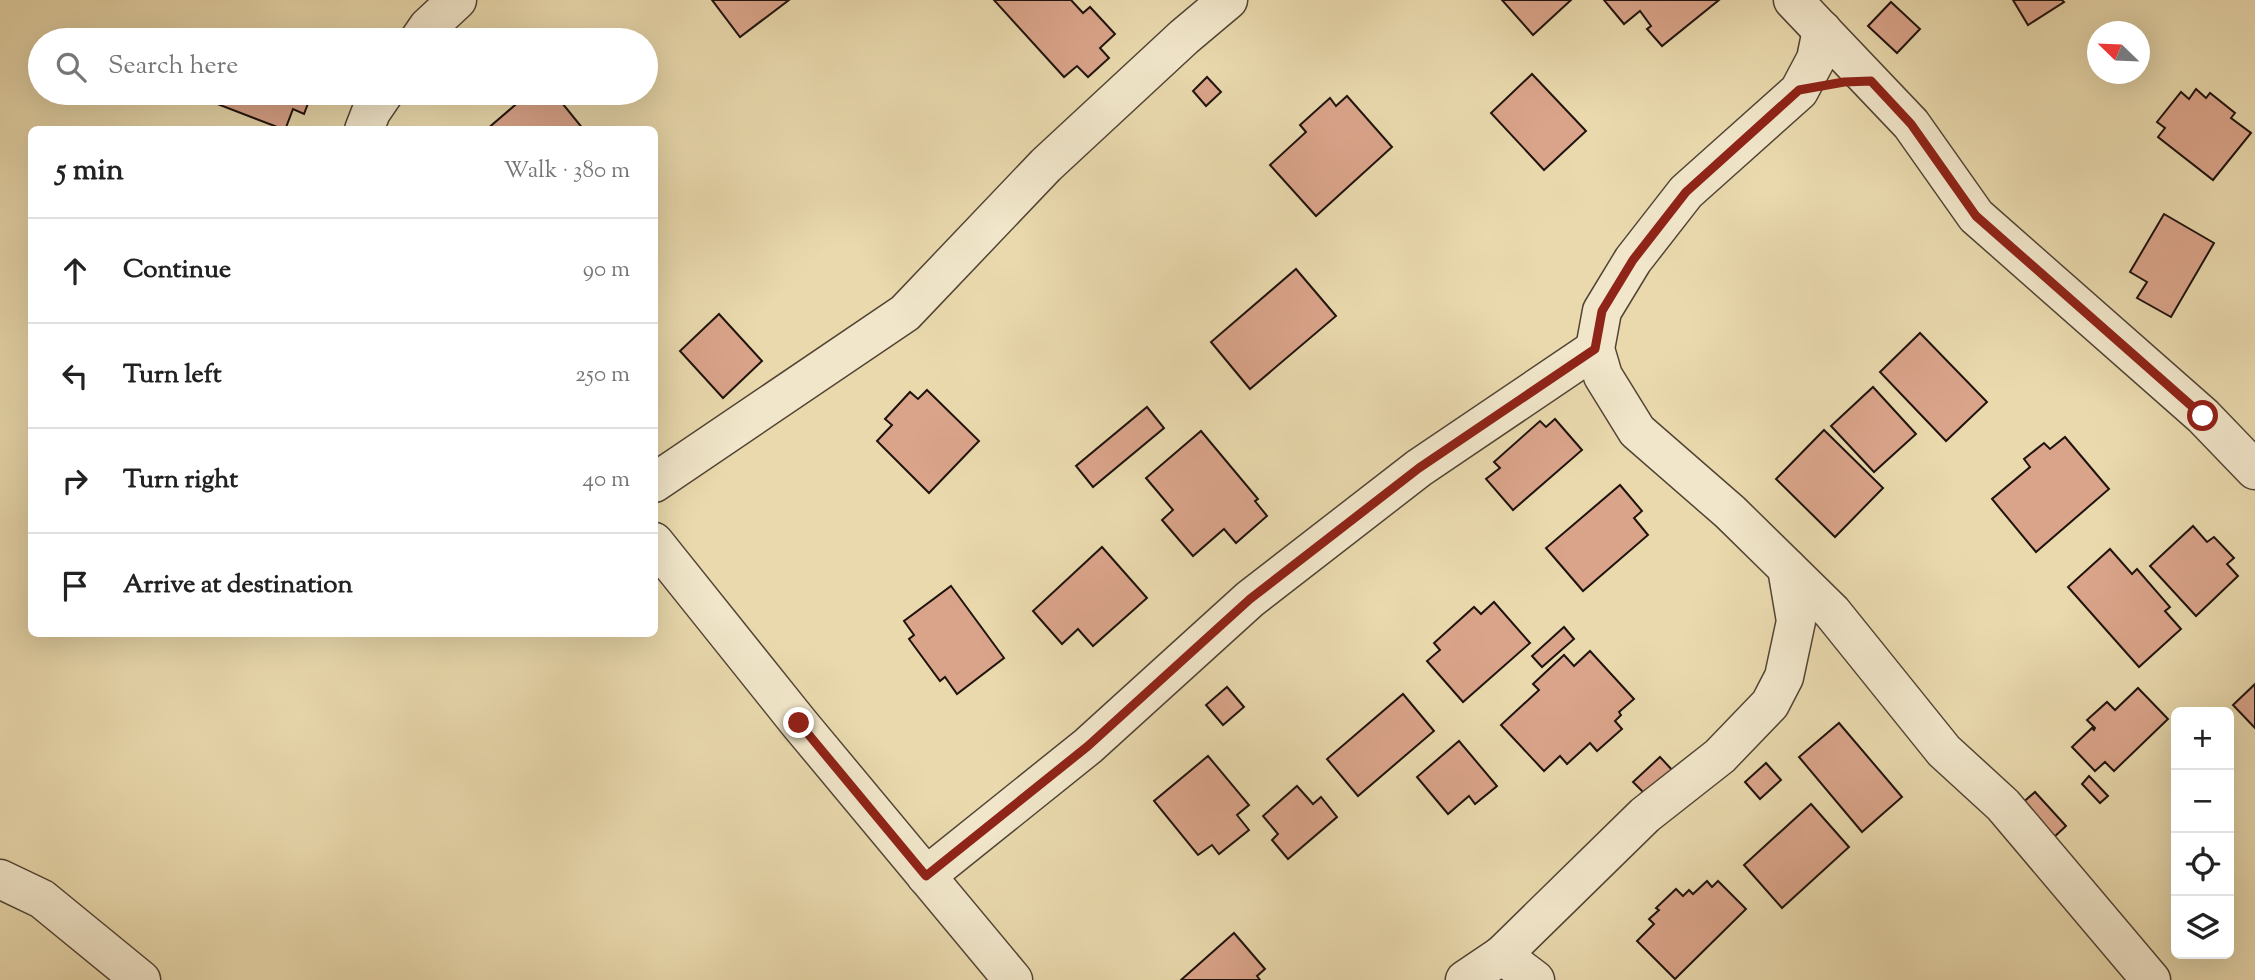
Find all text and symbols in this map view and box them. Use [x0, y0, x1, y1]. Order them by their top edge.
north arrow [2087, 21, 2150, 84]
search box [28, 28, 658, 105]
icon: search [52, 48, 90, 86]
text: Search here [108, 48, 238, 85]
text: 5 min [56, 150, 124, 193]
text: Walk · 380 m [504, 155, 630, 188]
icon: ahead [56, 252, 94, 290]
text: Continue [123, 252, 231, 289]
text: 90 m [583, 254, 630, 287]
icon: left [56, 357, 94, 395]
text: Turn left [123, 357, 222, 394]
text: 250 m [575, 359, 630, 392]
route start [2187, 400, 2218, 431]
icon: right [56, 462, 94, 500]
text: Turn right [123, 462, 238, 499]
text: 40 m [583, 464, 630, 497]
icon: arrive [56, 567, 94, 605]
text: Arrive at destination [123, 567, 353, 604]
route end [783, 707, 814, 738]
map controls [2171, 707, 2234, 959]
button: + [2171, 707, 2234, 770]
button: − [2171, 770, 2234, 833]
button: locate [2171, 833, 2234, 896]
button: layers [2171, 896, 2234, 959]

